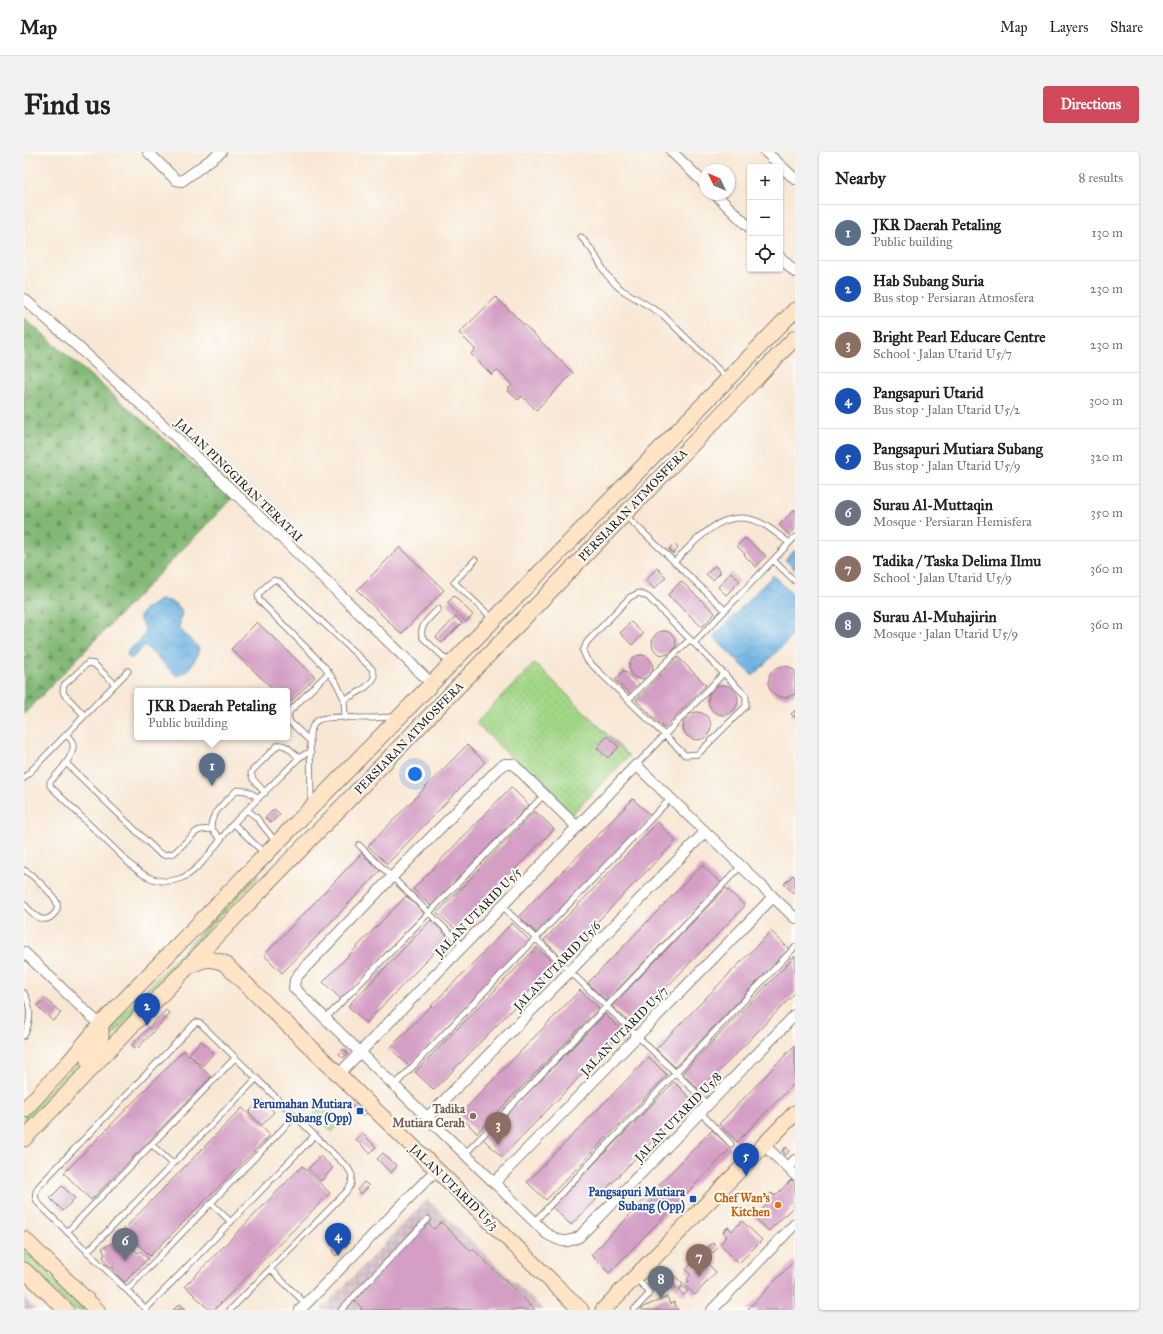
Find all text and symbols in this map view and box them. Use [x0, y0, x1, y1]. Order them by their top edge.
text: Map [20, 16, 57, 39]
text: Map [1000, 19, 1028, 36]
text: Layers [1050, 19, 1088, 36]
text: Share [1110, 19, 1143, 36]
button: Directions [1043, 86, 1139, 123]
text: Find us [24, 87, 110, 122]
north arrow [699, 164, 735, 200]
map controls [747, 164, 783, 272]
button: + [747, 164, 783, 200]
text: Nearby [835, 168, 886, 189]
text: 8 results [1079, 170, 1123, 186]
button: − [747, 200, 783, 236]
text: JKR Daerah Petaling [873, 216, 1001, 234]
text: 1 [845, 225, 851, 241]
text: 130 m [1091, 225, 1123, 241]
text: Public building [873, 234, 952, 250]
button: locate [747, 236, 783, 272]
text: Hab Subang Suria [873, 272, 984, 290]
text: 2 [845, 281, 851, 297]
text: 230 m [1090, 281, 1123, 297]
text: Bus stop · Persiaran Atmosfera [873, 290, 1034, 306]
text: Bright Pearl Educare Centre [873, 328, 1046, 346]
text: 3 [845, 337, 851, 353]
text: 230 m [1090, 337, 1123, 353]
text: School · Jalan Utarid U5/7 [873, 346, 1012, 362]
text: Pangsapuri Utarid [873, 384, 983, 402]
text: 4 [844, 393, 852, 409]
text: 300 m [1089, 393, 1123, 409]
text: Bus stop · Jalan Utarid U5/2 [873, 402, 1020, 418]
street label: JALAN PINGGIRAN TERATAI [170, 414, 305, 545]
text: Pangsapuri Mutiara Subang [873, 440, 1043, 458]
street label: PERSIARAN ATMOSFERA [576, 446, 690, 564]
text: 5 [845, 449, 851, 465]
text: 320 m [1090, 449, 1123, 465]
text: Bus stop · Jalan Utarid U5/9 [873, 458, 1021, 474]
text: Surau Al-Muttaqin [873, 496, 993, 514]
text: 6 [845, 505, 851, 521]
text: 350 m [1090, 505, 1123, 521]
text: Mosque · Persiaran Hemisfera [873, 514, 1032, 530]
text: Tadika / Taska Delima Ilmu [873, 552, 1041, 570]
text: 7 [845, 561, 851, 577]
text: 360 m [1090, 561, 1123, 577]
text: School · Jalan Utarid U5/9 [873, 570, 1012, 586]
text: Surau Al-Muhajirin [873, 608, 997, 626]
text: 8 [845, 617, 851, 633]
text: 360 m [1090, 617, 1123, 633]
text: Mosque · Jalan Utarid U5/9 [873, 626, 1018, 642]
street label: PERSIARAN ATMOSFERA [352, 679, 466, 797]
popup [134, 688, 290, 740]
text: JKR Daerah Petaling [148, 697, 276, 715]
text: Public building [148, 715, 227, 731]
pin: 1 [199, 753, 225, 786]
your location [405, 764, 425, 784]
street label: JALAN UTARID U5/5 [431, 864, 525, 961]
street label: JALAN UTARID U5/6 [509, 918, 604, 1016]
street label: JALAN UTARID U5/7 [576, 983, 671, 1081]
pin: 2 [134, 993, 160, 1026]
street label: JALAN UTARID U5/8 [630, 1069, 725, 1167]
place label: Perumahan Mutiara Subang (Opp) [253, 1097, 353, 1126]
place label: Tadika Mutiara Cerah [392, 1102, 466, 1130]
marker: Perumahan Mutiara Subang (Opp) [355, 1106, 365, 1116]
marker: Tadika Mutiara Cerah [468, 1111, 478, 1121]
pin: 3 [485, 1112, 511, 1145]
street label: JALAN UTARID U5/3 [405, 1140, 501, 1234]
pin: 5 [733, 1143, 759, 1176]
place label: Pangsapuri Mutiara Subang (Opp) [588, 1185, 686, 1214]
place label: Chef Wan's Kitchen [714, 1191, 771, 1219]
marker: Pangsapuri Mutiara Subang (Opp) [688, 1194, 698, 1204]
marker: Chef Wan's Kitchen [773, 1200, 783, 1210]
pin: 4 [325, 1223, 351, 1256]
pin: 6 [112, 1228, 138, 1261]
pin: 7 [686, 1244, 712, 1277]
pin: 8 [648, 1266, 674, 1299]

